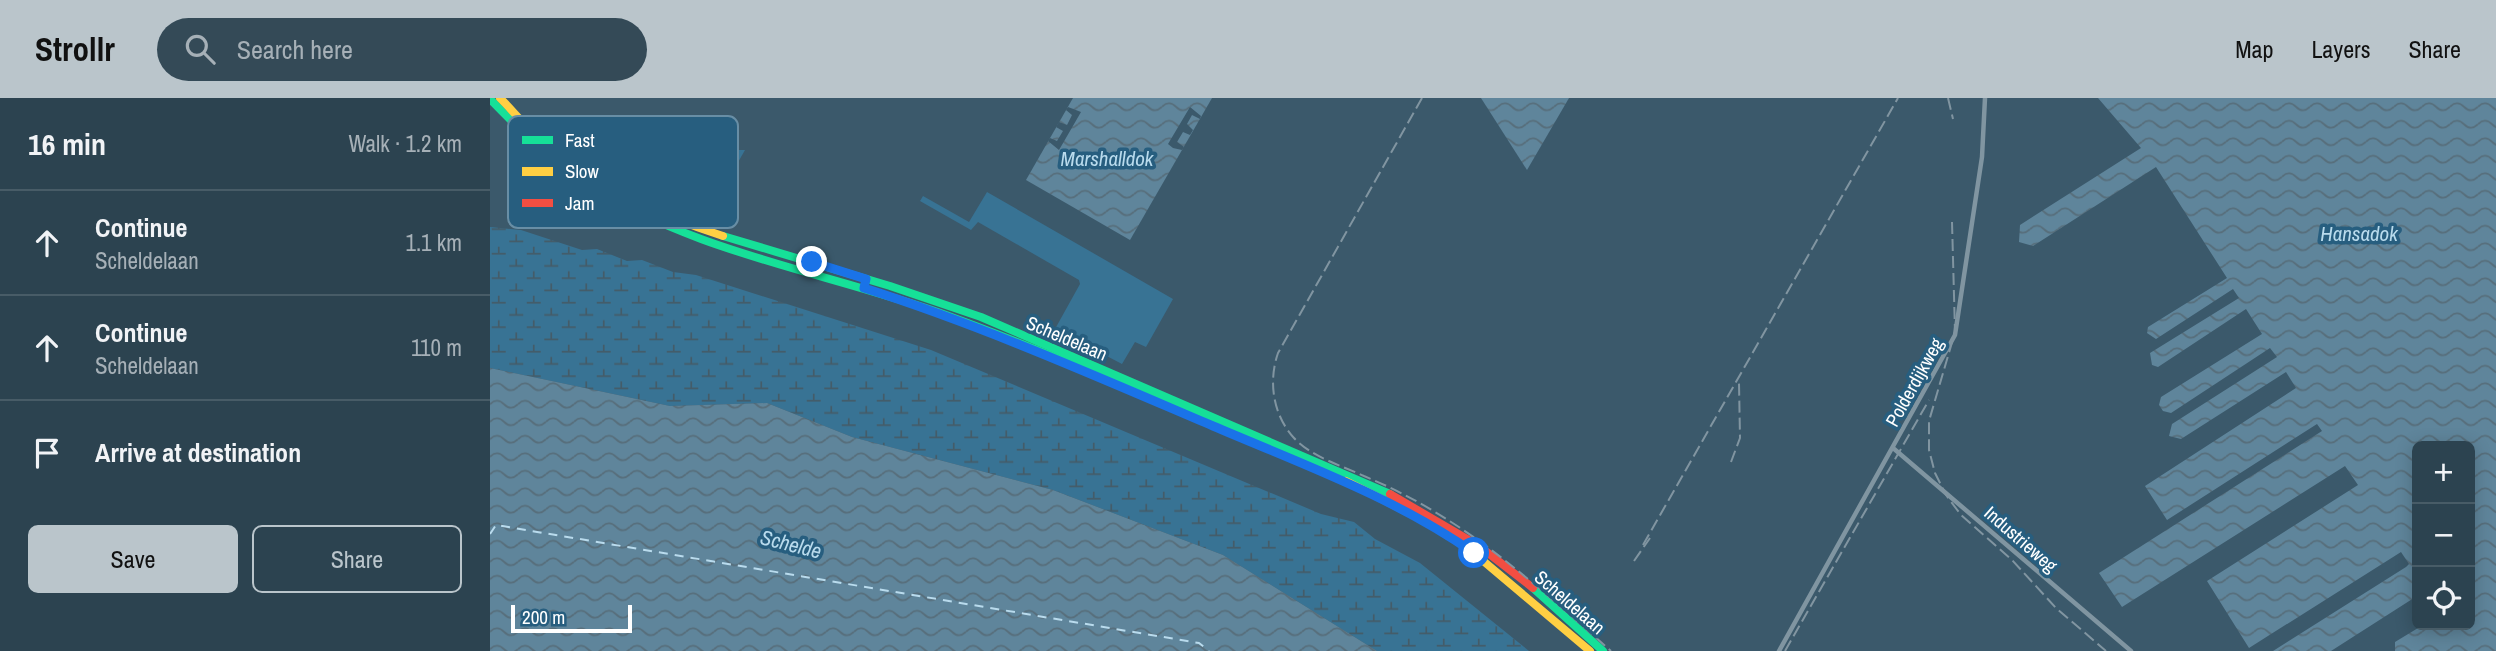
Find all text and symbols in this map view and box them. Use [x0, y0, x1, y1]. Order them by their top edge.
search box [157, 18, 647, 81]
text: Strollr [35, 27, 115, 71]
icon: search [181, 30, 219, 68]
text: Search here [237, 32, 353, 67]
text: Map [2235, 33, 2273, 65]
text: Layers [2311, 33, 2370, 65]
text: Share [2408, 33, 2461, 65]
legend [508, 116, 738, 228]
text: 16 min [28, 124, 106, 164]
text: Fast [565, 127, 595, 153]
text: Walk · 1.2 km [348, 128, 462, 159]
water label: Marshalldok [1061, 144, 1155, 173]
text: Slow [565, 158, 600, 184]
text: Jam [565, 190, 594, 216]
text: Continue [95, 210, 187, 245]
water label: Hansadok [2320, 219, 2399, 248]
icon: ahead [28, 224, 66, 262]
text: 1.1 km [405, 227, 462, 258]
text: Scheldelaan [95, 245, 199, 276]
route end [796, 246, 827, 277]
street label: Scheldelaan [1022, 309, 1112, 367]
text: Continue [95, 315, 187, 350]
icon: ahead [28, 329, 66, 367]
text: 110 m [411, 332, 462, 363]
street label: Polderdijkweg [1879, 333, 1949, 431]
text: Scheldelaan [95, 350, 199, 381]
icon: arrive [28, 434, 66, 472]
text: Arrive at destination [95, 435, 301, 470]
map controls [2412, 441, 2475, 630]
button: + [2412, 441, 2475, 504]
street label: Industrieweg [1979, 500, 2063, 578]
button: − [2412, 504, 2475, 567]
water label: Schelde [757, 522, 825, 566]
button: Save [28, 525, 238, 593]
button: Share [252, 525, 462, 593]
route start [1458, 537, 1489, 568]
street label: Scheldelaan [1529, 564, 1611, 640]
button: locate [2412, 567, 2475, 630]
scale bar [511, 602, 632, 634]
text: 200 m [522, 604, 565, 630]

